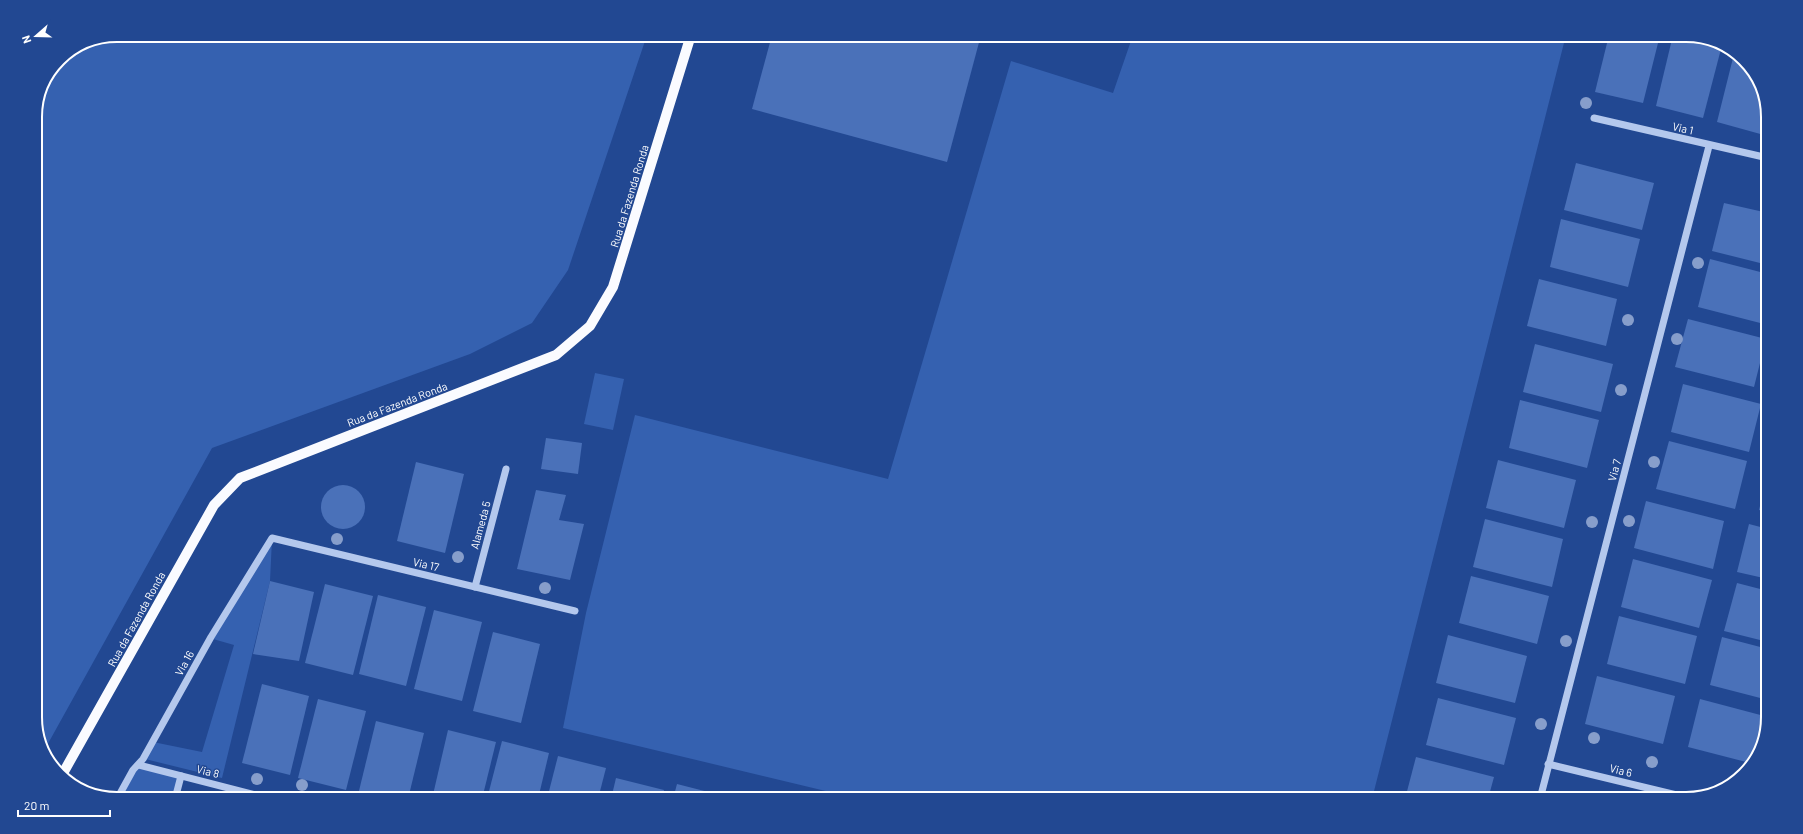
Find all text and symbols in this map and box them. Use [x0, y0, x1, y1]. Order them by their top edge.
north arrow [16, 16, 56, 56]
text: N [19, 34, 33, 45]
street label: Via 1 [1671, 119, 1695, 137]
street label: Rua da Fazenda Ronda [607, 143, 651, 249]
street label: Rua da Fazenda Ronda [345, 379, 449, 429]
street label: Via 7 [1605, 458, 1623, 482]
street label: Alameda 5 [467, 499, 493, 550]
street label: Via 17 [412, 555, 440, 573]
street label: Rua da Fazenda Ronda [105, 569, 167, 669]
street label: Via 16 [172, 648, 196, 678]
street label: Via 6 [1608, 761, 1634, 779]
street label: Via 8 [195, 762, 221, 780]
scale bar [18, 792, 110, 818]
text: 20 m [24, 798, 50, 812]

